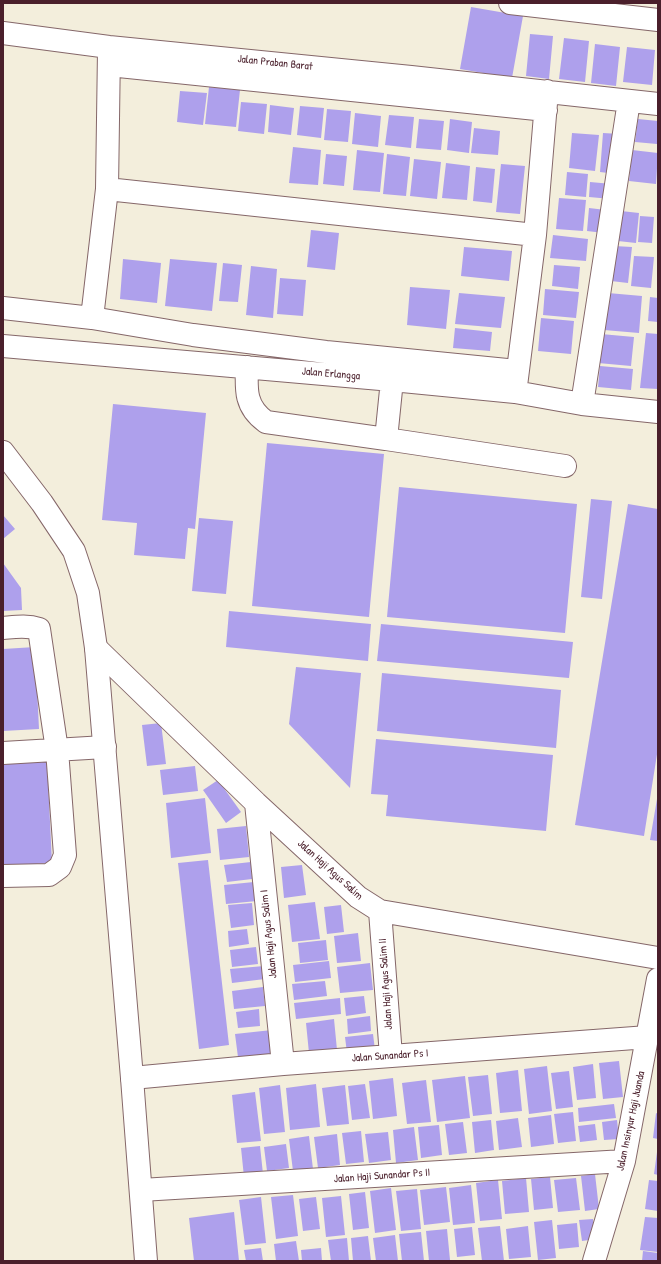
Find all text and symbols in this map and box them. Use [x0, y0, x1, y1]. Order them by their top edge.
street label: Jalan Praban Barat [237, 52, 313, 74]
street label: Jalan Erlangga [301, 365, 361, 383]
street label: Jalan Haji Agus Salim [294, 837, 366, 903]
street label: Jalan Haji Agus Salim I [258, 889, 280, 979]
street label: Jalan Haji Agus Salim II [376, 938, 396, 1030]
street label: Jalan Sunandar Ps I [351, 1047, 429, 1065]
street label: Jalan Insinyur Haji Juanda [614, 1070, 648, 1172]
street label: Jalan Haji Sunandar Ps II [333, 1166, 431, 1186]

